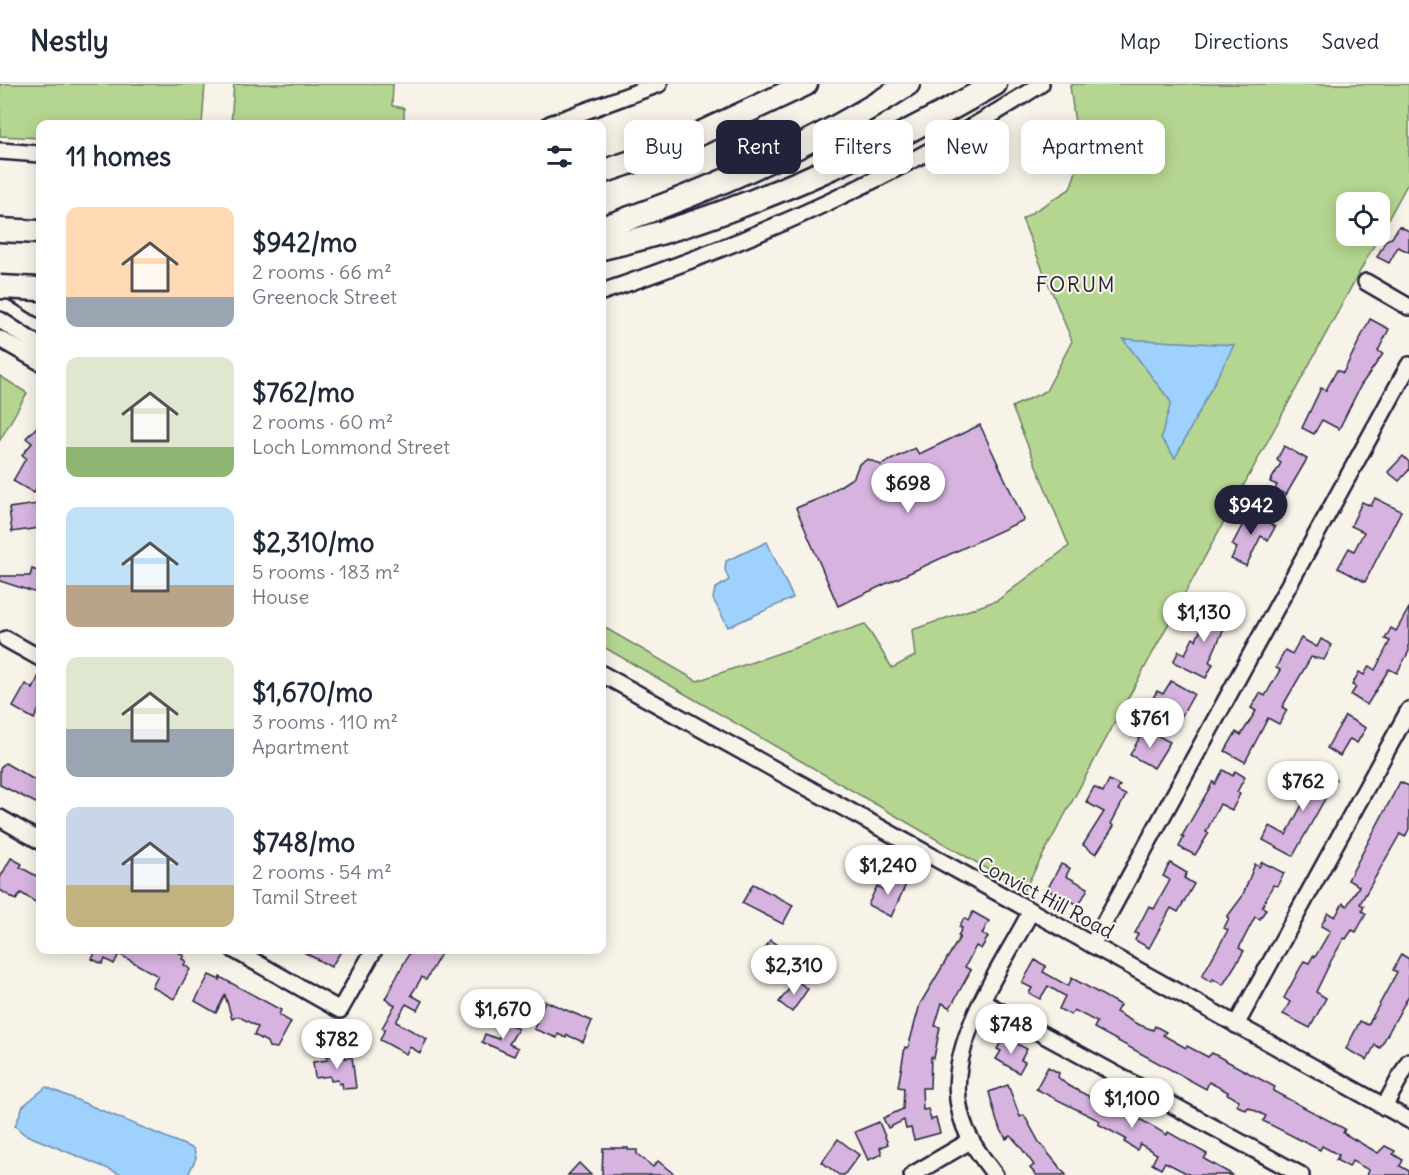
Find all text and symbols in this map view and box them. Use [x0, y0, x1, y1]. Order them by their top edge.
text: Nestly [30, 23, 109, 59]
text: Map [1120, 28, 1161, 55]
text: Directions [1194, 28, 1288, 55]
text: Saved [1321, 28, 1379, 55]
chip: Buy [624, 120, 704, 174]
chip: Rent [716, 120, 801, 174]
chip: Filters [813, 120, 913, 174]
chip: New [925, 120, 1009, 174]
chip: Apartment [1021, 120, 1165, 174]
text: 11 homes [66, 140, 171, 173]
icon: filters [543, 140, 576, 173]
map controls [1336, 192, 1390, 246]
button: locate [1336, 192, 1390, 246]
text: $942/mo [252, 226, 357, 259]
icon: home [114, 231, 186, 303]
text: 2 rooms · 66 m² [252, 259, 392, 284]
district label: FORUM [1036, 271, 1116, 298]
text: Greenock Street [252, 284, 397, 309]
text: $762/mo [252, 376, 355, 409]
icon: home [114, 381, 186, 453]
text: 2 rooms · 60 m² [252, 409, 393, 434]
text: Loch Lommond Street [252, 434, 450, 459]
pin: $698 [872, 463, 944, 514]
text: $698 [885, 470, 931, 495]
pin: $942 [1215, 485, 1287, 536]
text: $942 [1228, 492, 1274, 517]
text: $2,310/mo [252, 526, 374, 559]
icon: home [114, 531, 186, 603]
text: 5 rooms · 183 m² [252, 559, 400, 584]
text: House [252, 584, 309, 609]
pin: $1,130 [1155, 592, 1253, 643]
text: $1,130 [1177, 599, 1231, 624]
text: $1,670/mo [252, 676, 373, 709]
icon: home [114, 681, 186, 753]
pin: $761 [1114, 698, 1186, 749]
text: $761 [1130, 705, 1170, 730]
text: 3 rooms · 110 m² [252, 709, 398, 734]
text: Apartment [252, 734, 349, 759]
pin: $762 [1267, 761, 1339, 812]
text: $762 [1281, 768, 1325, 793]
text: $748/mo [252, 826, 355, 859]
icon: home [114, 831, 186, 903]
pin: $1,240 [839, 845, 937, 896]
street label: Convict Hill Road [973, 851, 1119, 944]
text: $1,240 [859, 852, 917, 877]
text: 2 rooms · 54 m² [252, 859, 392, 884]
text: Tamil Street [252, 884, 357, 909]
pin: $2,310 [745, 945, 843, 996]
text: $2,310 [765, 952, 823, 977]
pin: $1,670 [454, 989, 552, 1040]
text: $1,670 [474, 996, 532, 1021]
pin: $748 [975, 1004, 1047, 1055]
text: $748 [989, 1011, 1033, 1036]
pin: $782 [301, 1019, 373, 1070]
text: $782 [315, 1026, 359, 1051]
pin: $1,100 [1083, 1078, 1181, 1129]
text: $1,100 [1104, 1085, 1160, 1110]

